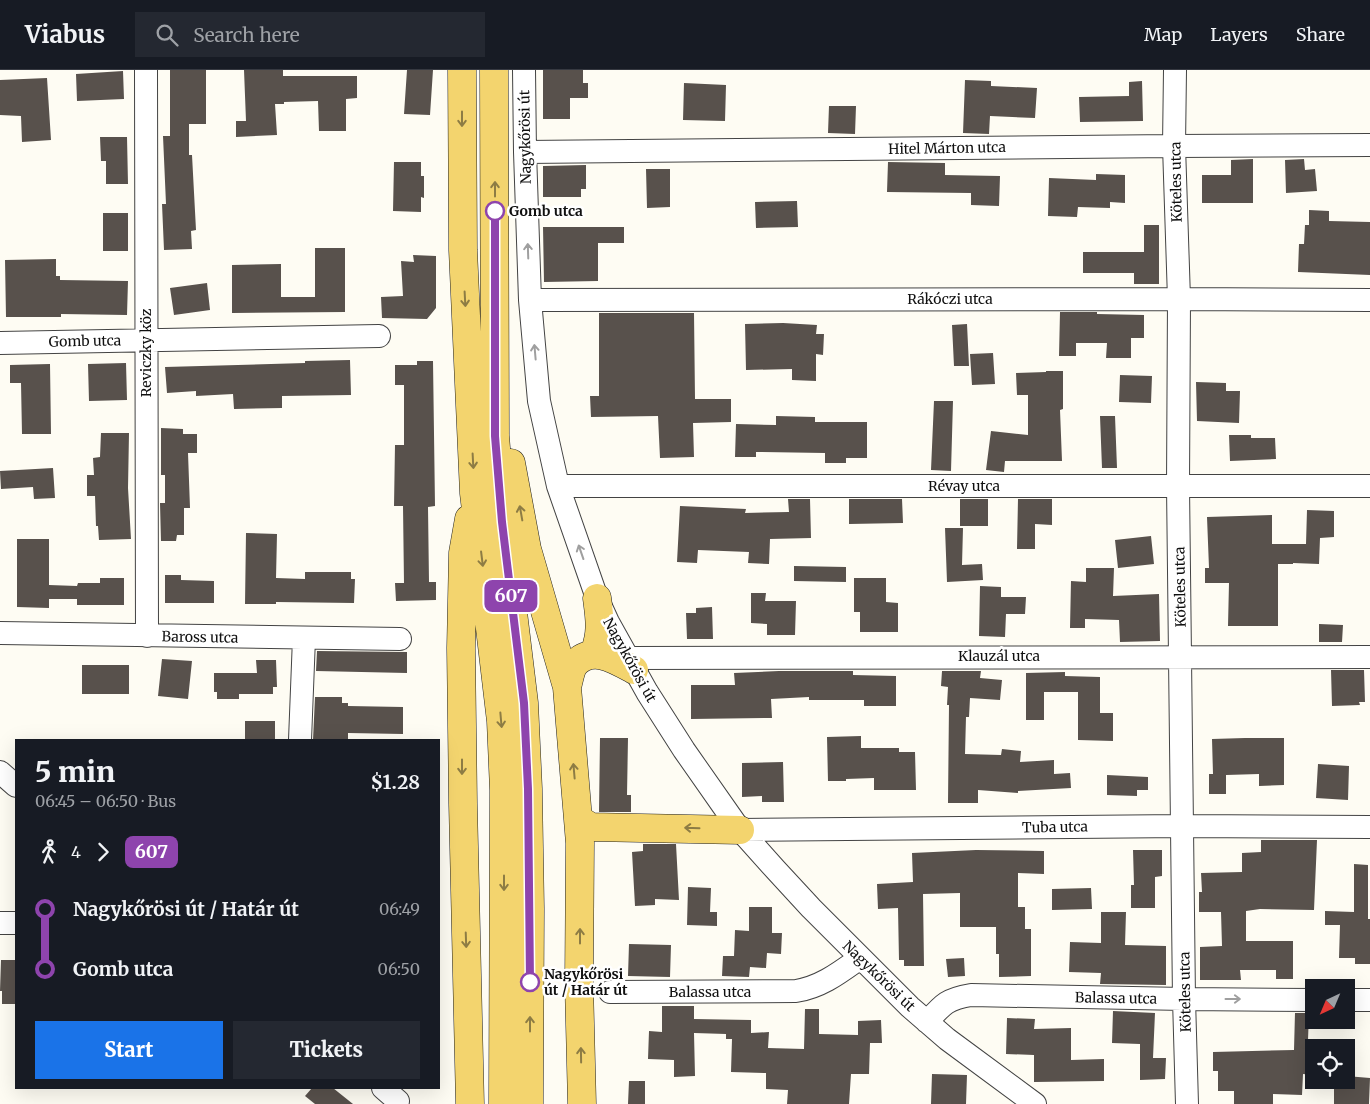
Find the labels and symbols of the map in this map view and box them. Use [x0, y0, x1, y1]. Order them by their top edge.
street label: Nagykőrösi út [515, 89, 535, 184]
one-way arrow [457, 110, 467, 126]
street label: Hitel Márton utca [888, 138, 1006, 158]
street label: Köteles utca [1166, 141, 1186, 223]
one-way arrow [490, 182, 500, 198]
marker: Gomb utca [485, 201, 505, 221]
place label: Gomb utca [509, 202, 583, 220]
one-way arrow [524, 243, 533, 259]
street label: Rákóczi utca [907, 290, 993, 308]
one-way arrow [461, 291, 470, 307]
street label: Reviczky köz [137, 308, 155, 397]
street label: Gomb utca [49, 331, 122, 351]
one-way arrow [530, 344, 539, 360]
one-way arrow [468, 453, 477, 469]
street label: Révay utca [928, 477, 1001, 495]
one-way arrow [516, 506, 526, 522]
one-way arrow [576, 545, 585, 561]
street label: Köteles utca [1170, 546, 1190, 628]
one-way arrow [478, 551, 488, 567]
line badge: 607 [482, 580, 540, 612]
street label: Nagykőrösi út [599, 614, 661, 706]
street label: Baross utca [161, 627, 239, 647]
street label: Klauzál utca [958, 647, 1041, 665]
one-way arrow [496, 712, 505, 728]
one-way arrow [457, 758, 467, 775]
one-way arrow [569, 763, 578, 779]
street label: Tuba utca [1022, 817, 1089, 837]
one-way arrow [684, 824, 700, 833]
one-way arrow [499, 874, 509, 891]
one-way arrow [575, 928, 585, 944]
one-way arrow [461, 932, 471, 948]
street label: Nagykőrösi út [839, 937, 920, 1016]
street label: Köteles utca [1175, 951, 1195, 1033]
place label: Nagykőrösi út / Határ út [544, 965, 628, 999]
marker: Nagykőrösi út / Határ út [520, 972, 540, 992]
north arrow [1305, 979, 1355, 1029]
street label: Balassa utca [669, 983, 752, 1001]
street label: Balassa utca [1075, 988, 1158, 1008]
one-way arrow [1224, 994, 1241, 1004]
one-way arrow [525, 1016, 535, 1032]
one-way arrow [576, 1048, 586, 1064]

